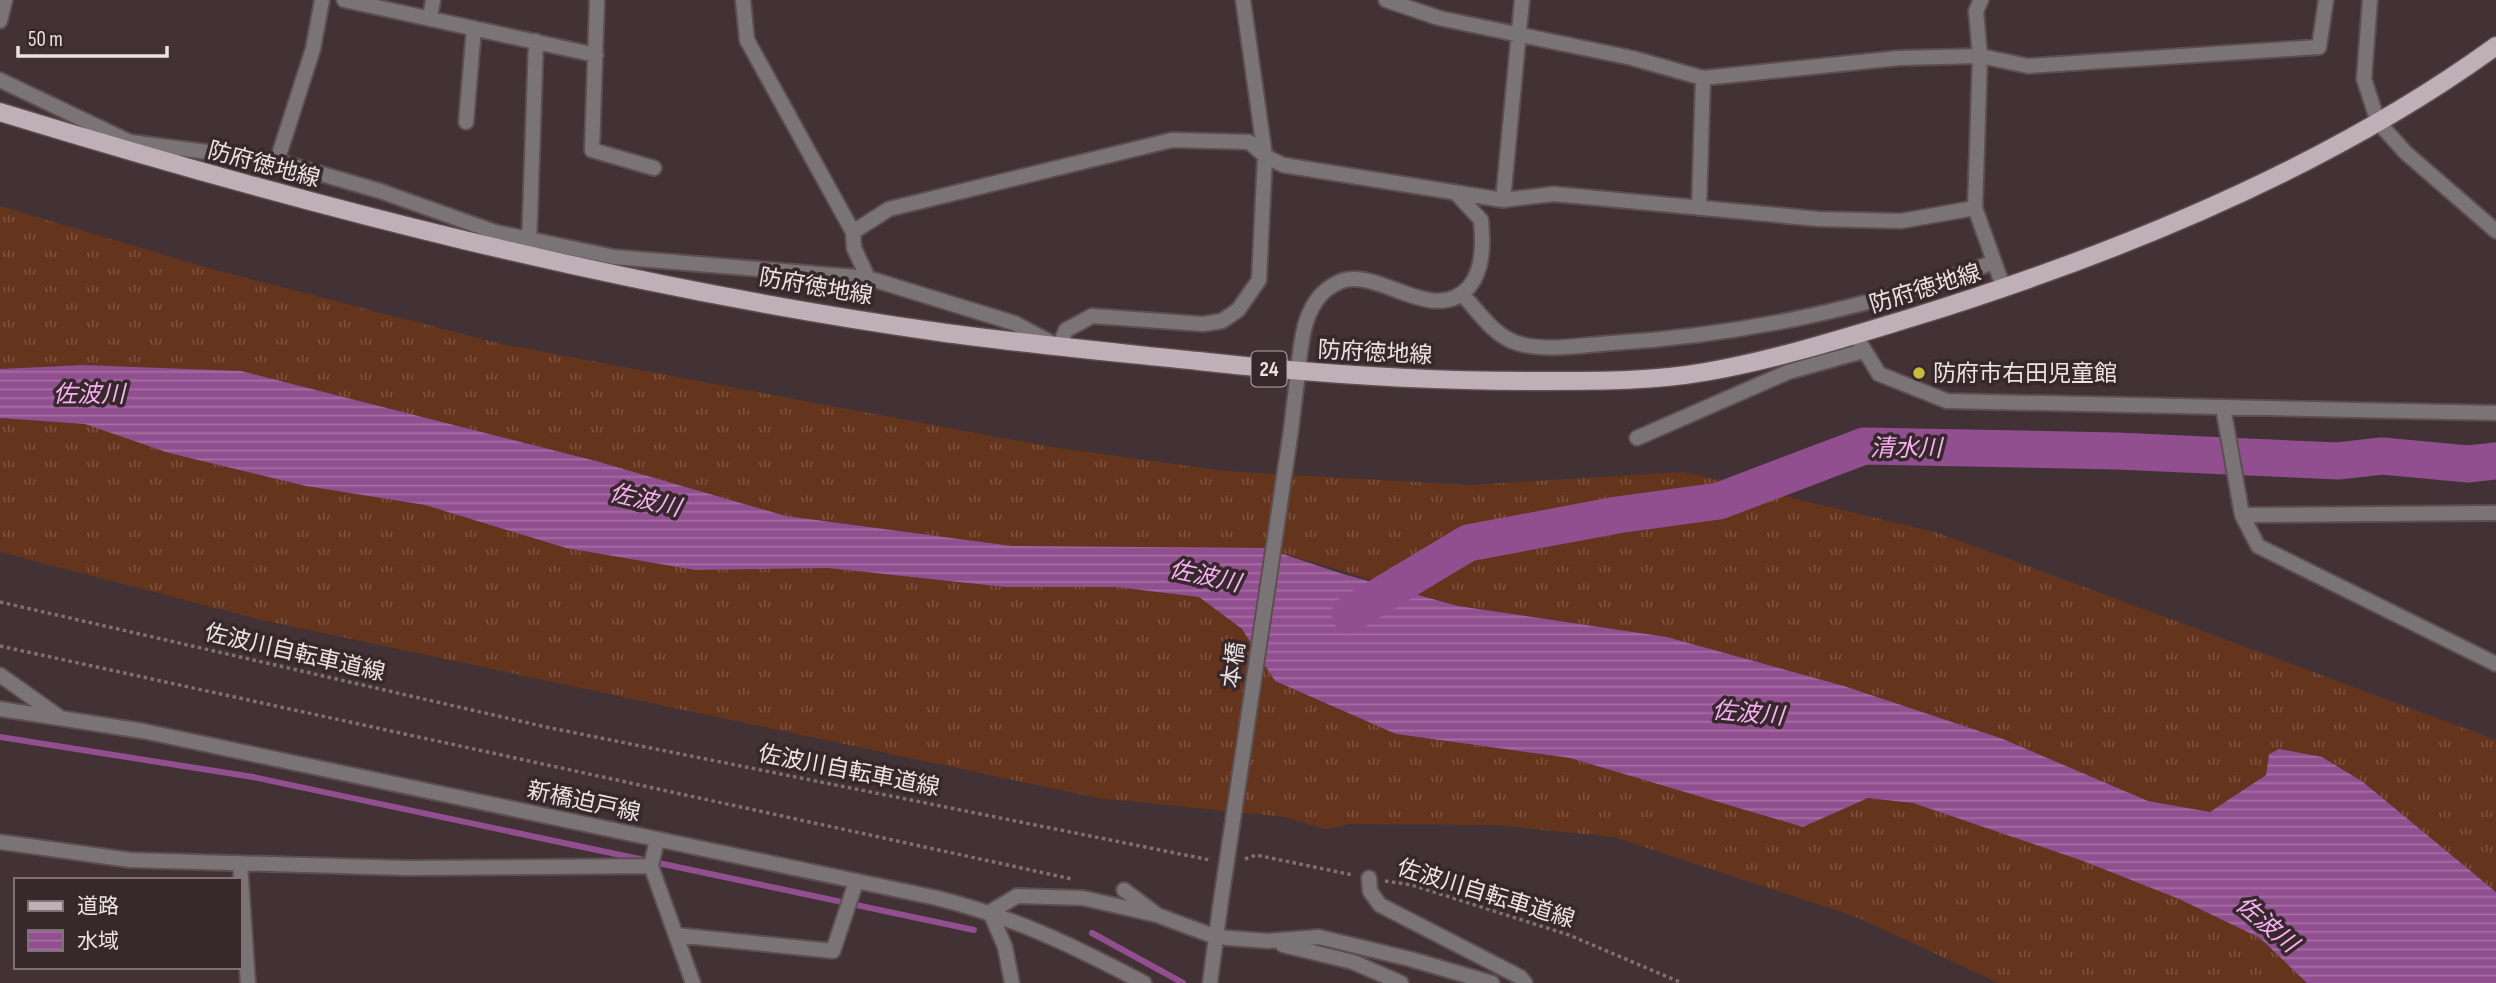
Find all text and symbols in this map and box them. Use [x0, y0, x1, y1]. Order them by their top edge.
scale bar [18, 14, 166, 58]
text: 50 m [28, 27, 63, 52]
street label: 防府徳地線 [205, 137, 323, 193]
street label: 防府徳地線 [1866, 259, 1984, 319]
street label: 防府徳地線 [757, 263, 875, 311]
street label: 防府徳地線 [1317, 336, 1433, 370]
road number: 24 [1252, 352, 1286, 386]
place label: 防府市右田児童館 [1933, 360, 2117, 388]
marker: 防府市右田児童館 [1911, 365, 1927, 381]
water label: 佐波川 [53, 380, 128, 409]
water label: 清水川 [1870, 434, 1945, 463]
water label: 佐波川 [607, 478, 686, 523]
water label: 佐波川 [1167, 555, 1246, 599]
street label: 佐波川自転車道線 [202, 619, 388, 687]
street label: 本橋 [1217, 640, 1251, 690]
water label: 佐波川 [1711, 696, 1788, 731]
street label: 佐波川自転車道線 [756, 740, 942, 802]
street label: 新橋迫戸線 [525, 776, 643, 828]
street label: 佐波川自転車道線 [1394, 854, 1578, 934]
legend [14, 878, 242, 969]
water label: 佐波川 [2230, 890, 2306, 961]
text: 道路 [77, 894, 119, 919]
text: 水域 [77, 929, 119, 954]

